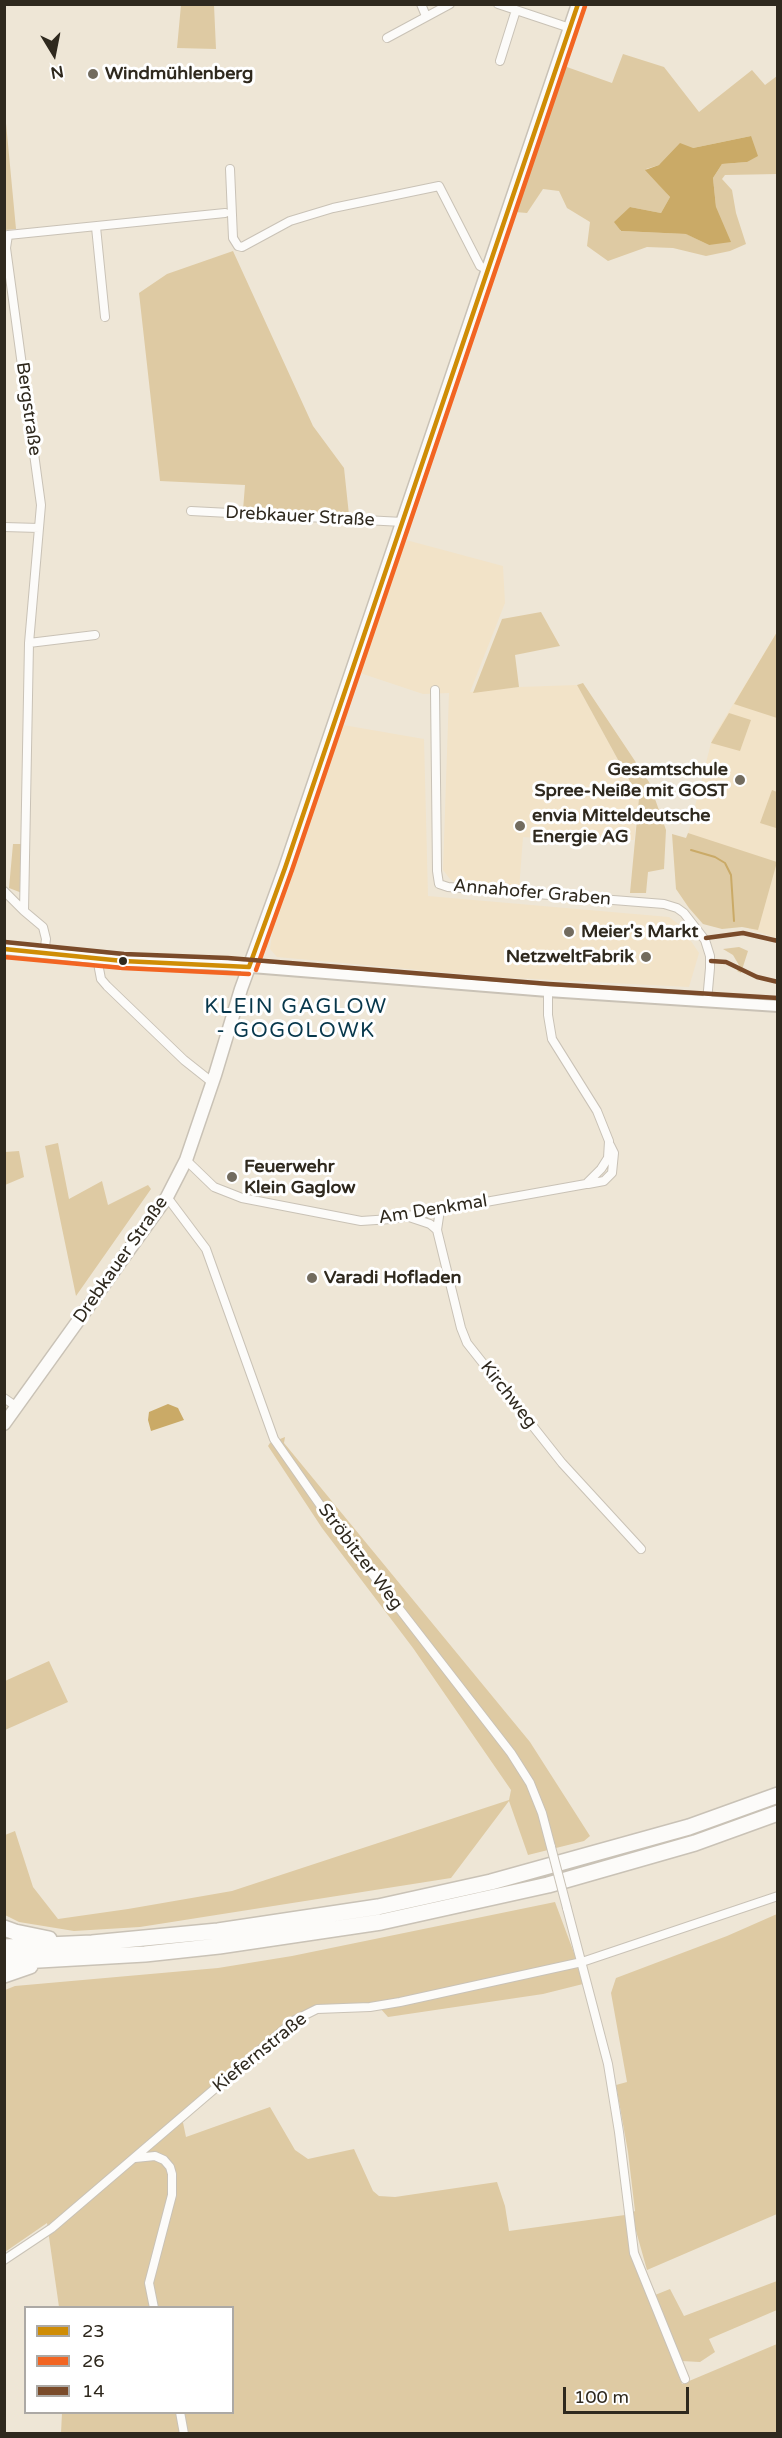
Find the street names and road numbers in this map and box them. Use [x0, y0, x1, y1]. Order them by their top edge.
street label: Bergstraße [11, 361, 45, 457]
street label: Drebkauer Straße [225, 502, 375, 532]
street label: Annahofer Graben [452, 875, 612, 911]
street label: Am Denkmal [377, 1191, 489, 1229]
street label: Drebkauer Straße [69, 1193, 173, 1327]
street label: Kirchweg [475, 1357, 541, 1433]
street label: Ströbitzer Weg [313, 1500, 407, 1614]
street label: Kiefernstraße [209, 2009, 311, 2097]

